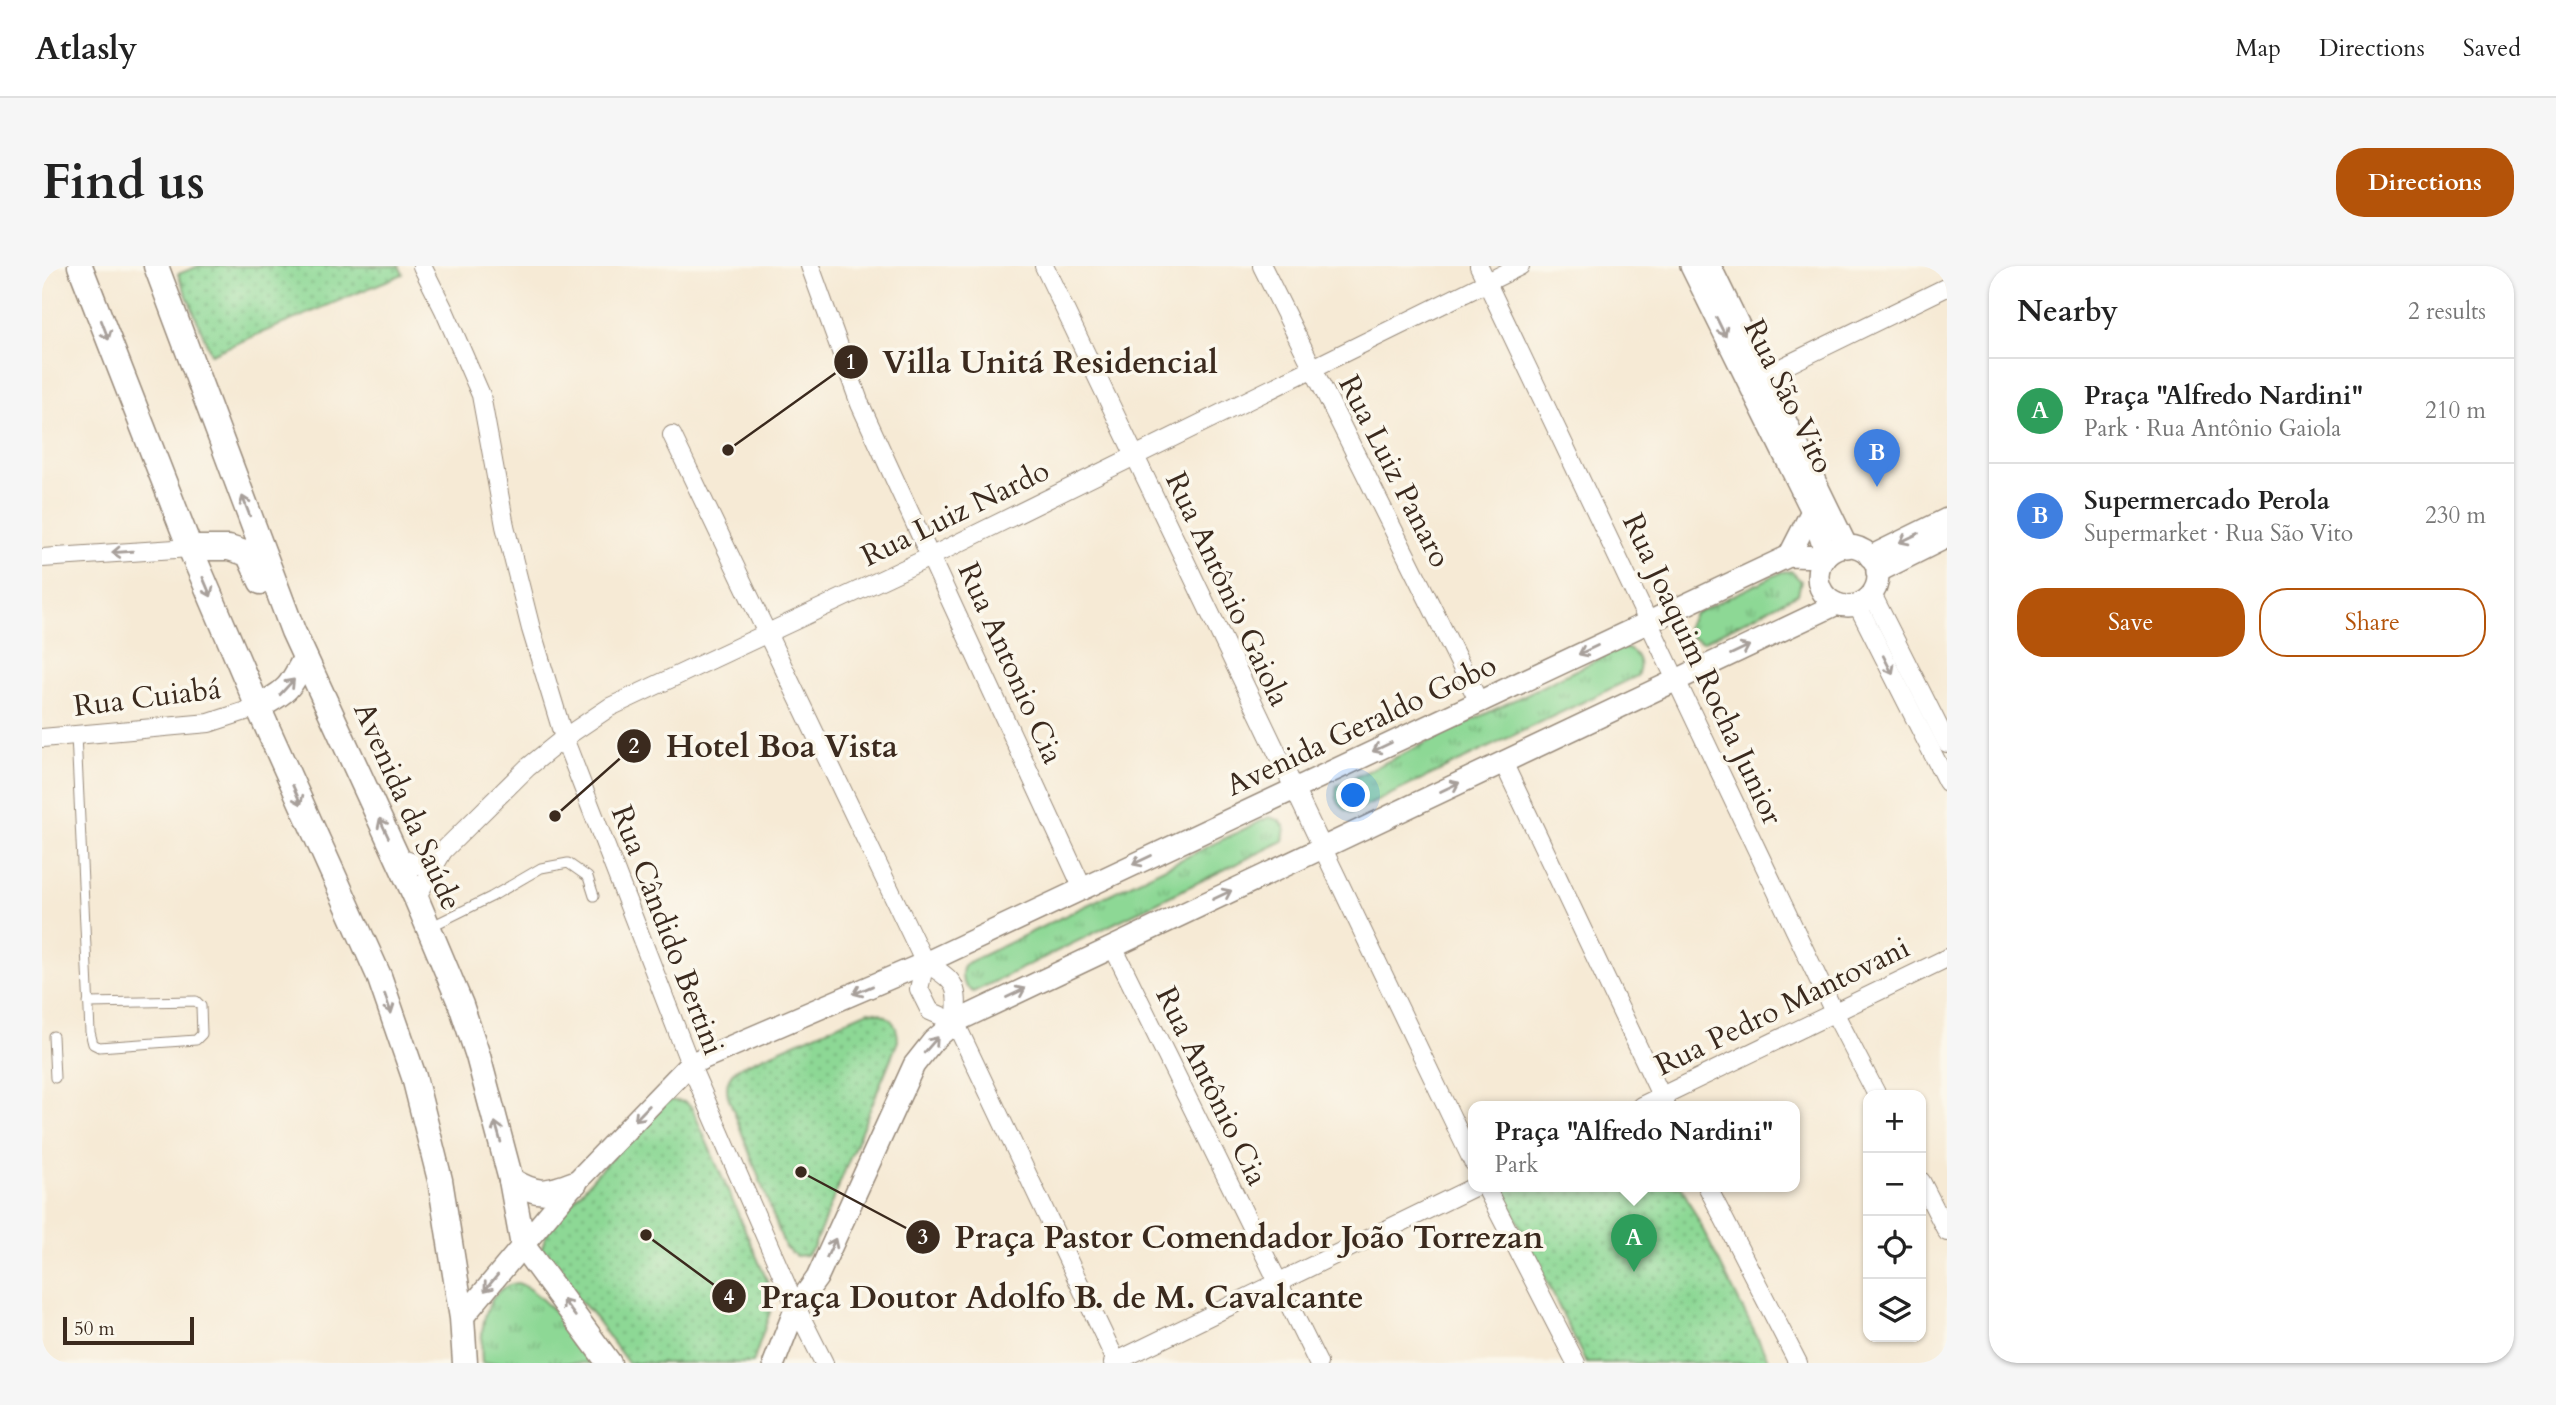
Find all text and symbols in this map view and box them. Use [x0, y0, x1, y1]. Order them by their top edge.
text: Atlasly [35, 26, 137, 71]
text: Map [2235, 32, 2281, 65]
text: Directions [2319, 32, 2425, 65]
text: Saved [2463, 32, 2521, 65]
button: Directions [2336, 148, 2514, 217]
text: Find us [42, 149, 205, 216]
text: Nearby [2017, 291, 2118, 332]
text: 2 results [2408, 296, 2486, 327]
street label: Rua São Vito [1734, 312, 1844, 480]
one-way arrow [1715, 316, 1729, 337]
one-way arrow [100, 318, 113, 340]
callout: Villa Unitá Residencial [834, 335, 1232, 388]
text: Villa Unitá Residencial [882, 341, 1218, 385]
text: 1 [846, 348, 856, 377]
street label: Rua Luiz Panaro [1328, 368, 1461, 574]
text: Praça "Alfredo Nardini" [2084, 378, 2363, 413]
text: A [2031, 395, 2049, 426]
text: 210 m [2425, 395, 2486, 426]
text: Park · Rua Antônio Gaiola [2084, 413, 2341, 444]
pin: B [1854, 429, 1900, 487]
street label: Rua Luiz Nardo [854, 450, 1056, 577]
street label: Rua Antônio Gaiola [1155, 465, 1300, 713]
text: Supermercado Perola [2084, 483, 2330, 518]
one-way arrow [239, 496, 252, 518]
text: B [2032, 500, 2048, 531]
text: 230 m [2425, 500, 2486, 531]
street label: Rua Joaquim Rocha Junior [1612, 507, 1793, 832]
text: Supermarket · Rua São Vito [2084, 518, 2353, 549]
one-way arrow [1899, 532, 1920, 545]
one-way arrow [111, 546, 134, 559]
street label: Rua Antonio Cia [948, 556, 1073, 770]
one-way arrow [201, 575, 214, 597]
button: Save [2017, 588, 2245, 657]
button: Share [2259, 588, 2486, 657]
one-way arrow [1729, 643, 1750, 657]
one-way arrow [1578, 644, 1599, 657]
street label: Avenida Geraldo Gobo [1219, 645, 1503, 806]
one-way arrow [1882, 654, 1896, 675]
street label: Rua Cuiabá [71, 668, 223, 727]
one-way arrow [279, 678, 295, 696]
street label: Avenida da Saúde [343, 696, 472, 917]
callout: Hotel Boa Vista [617, 719, 912, 772]
text: Hotel Boa Vista [666, 725, 898, 769]
text: 2 [629, 732, 640, 761]
one-way arrow [1372, 741, 1393, 755]
your location [1336, 778, 1370, 812]
one-way arrow [1440, 780, 1461, 793]
one-way arrow [291, 784, 304, 806]
street label: Rua Cândido Bertini [601, 799, 734, 1061]
one-way arrow [377, 818, 390, 839]
one-way arrow [1132, 854, 1153, 868]
one-way arrow [1211, 888, 1232, 902]
street label: Rua Pedro Mantovani [1648, 927, 1916, 1086]
street label: Rua Antônio Cia [1146, 980, 1277, 1193]
one-way arrow [852, 984, 874, 997]
one-way arrow [1005, 986, 1026, 999]
one-way arrow [383, 992, 395, 1014]
one-way arrow [923, 1036, 939, 1054]
map controls [1863, 1090, 1926, 1342]
button: + [1863, 1090, 1926, 1153]
popup [1468, 1101, 1800, 1192]
one-way arrow [634, 1104, 651, 1121]
text: Praça "Alfredo Nardini" [1494, 1114, 1774, 1149]
one-way arrow [491, 1121, 504, 1144]
text: Park [1494, 1149, 1539, 1180]
button: − [1863, 1153, 1926, 1216]
callout: Praça Pastor Comendador João Torrezan [906, 1210, 1558, 1263]
pin: A [1611, 1214, 1657, 1272]
text: Praça Pastor Comendador João Torrezan [955, 1216, 1544, 1260]
button: locate [1863, 1216, 1926, 1279]
text: 3 [918, 1223, 928, 1252]
one-way arrow [825, 1238, 838, 1259]
callout: Praça Doutor Adolfo B. de M. Cavalcante [712, 1270, 1378, 1323]
one-way arrow [483, 1274, 499, 1292]
text: Praça Doutor Adolfo B. de M. Cavalcante [760, 1276, 1364, 1320]
button: layers [1863, 1279, 1926, 1342]
text: 4 [724, 1283, 735, 1312]
one-way arrow [562, 1299, 577, 1317]
scale bar [63, 1314, 194, 1346]
text: 50 m [74, 1316, 115, 1342]

